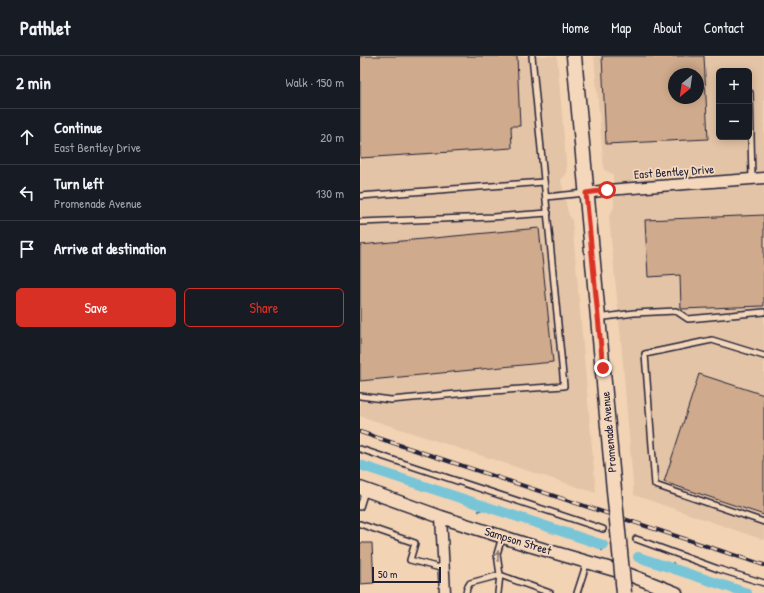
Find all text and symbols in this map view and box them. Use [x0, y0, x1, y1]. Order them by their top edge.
text: Pathlet [20, 15, 70, 41]
text: Home [562, 18, 589, 37]
text: Map [611, 18, 631, 37]
text: About [653, 18, 682, 37]
text: Contact [704, 18, 744, 37]
north arrow [668, 68, 704, 104]
map controls [716, 68, 752, 140]
button: + [716, 68, 752, 104]
text: 2 min [16, 71, 51, 94]
text: Walk · 150 m [286, 73, 344, 91]
button: − [716, 104, 752, 140]
text: Continue [54, 117, 102, 138]
icon: ahead [16, 126, 38, 148]
text: 20 m [320, 128, 344, 146]
text: East Bentley Drive [54, 138, 141, 156]
street label: East Bentley Drive [633, 160, 715, 183]
text: Turn left [54, 173, 104, 194]
route start [598, 181, 616, 199]
icon: left [16, 182, 38, 204]
text: 130 m [316, 184, 344, 202]
text: Promenade Avenue [54, 194, 142, 212]
icon: arrive [16, 238, 38, 260]
text: Arrive at destination [54, 238, 166, 259]
button: Save [16, 288, 176, 327]
button: Share [184, 288, 344, 327]
route end [594, 359, 612, 377]
street label: Promenade Avenue [596, 391, 620, 473]
street label: Sampson Street [483, 522, 554, 559]
one-way arrow [495, 550, 502, 562]
scale bar [372, 565, 441, 584]
text: 50 m [378, 567, 398, 581]

